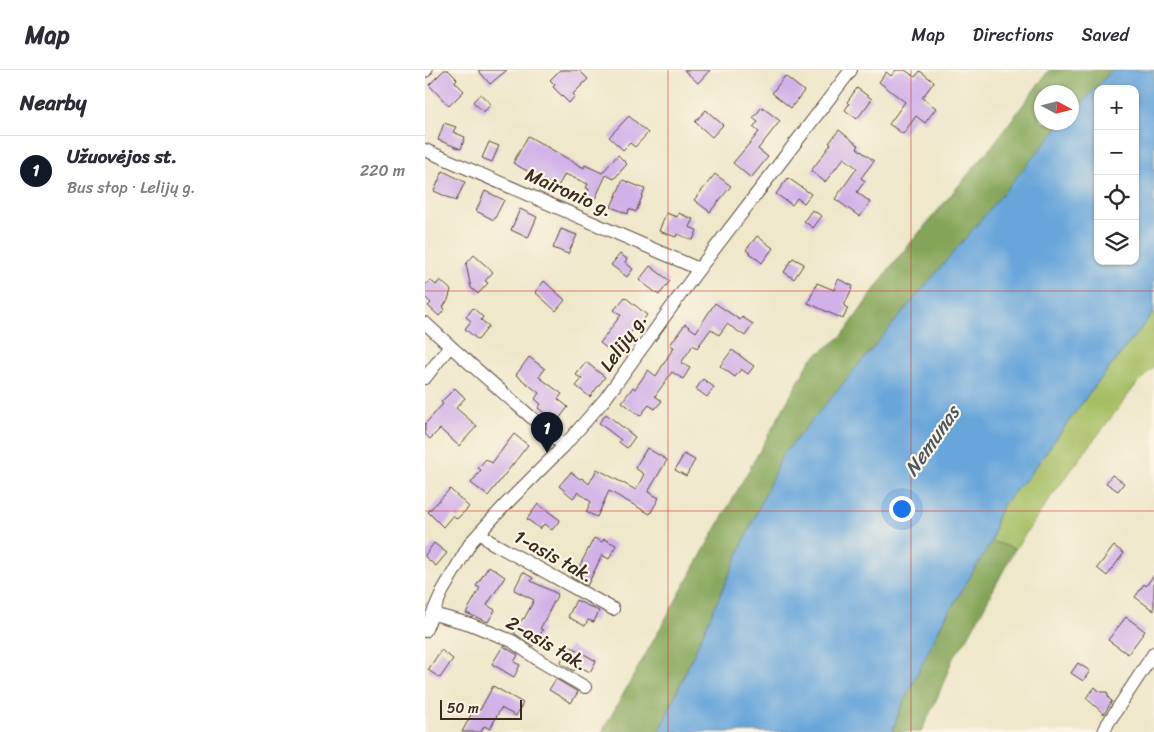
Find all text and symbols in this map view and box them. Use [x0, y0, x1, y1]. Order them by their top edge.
text: Map [25, 14, 69, 56]
text: Map [912, 19, 945, 51]
text: Directions [973, 19, 1054, 51]
text: Saved [1082, 19, 1129, 51]
text: Nearby [20, 84, 86, 122]
north arrow [1034, 85, 1079, 130]
map controls [1094, 85, 1139, 265]
button: + [1094, 85, 1139, 130]
button: − [1094, 130, 1139, 175]
text: Užuovėjos st. [67, 140, 177, 173]
text: 1 [33, 156, 39, 185]
text: 220 m [360, 156, 405, 185]
street label: Maironio g. [520, 158, 618, 226]
text: Bus stop · Lelijų g. [67, 173, 196, 202]
button: locate [1094, 175, 1139, 220]
button: layers [1094, 220, 1139, 265]
street label: Lelijų g. [591, 306, 655, 378]
water label: Nemunas [895, 396, 971, 483]
pin: 1 [531, 412, 563, 453]
your location [889, 496, 915, 522]
street label: 1-asis tak. [508, 520, 600, 592]
street label: 2-asis tak. [500, 606, 594, 680]
text: 50 m [447, 696, 479, 721]
scale bar [440, 697, 523, 720]

